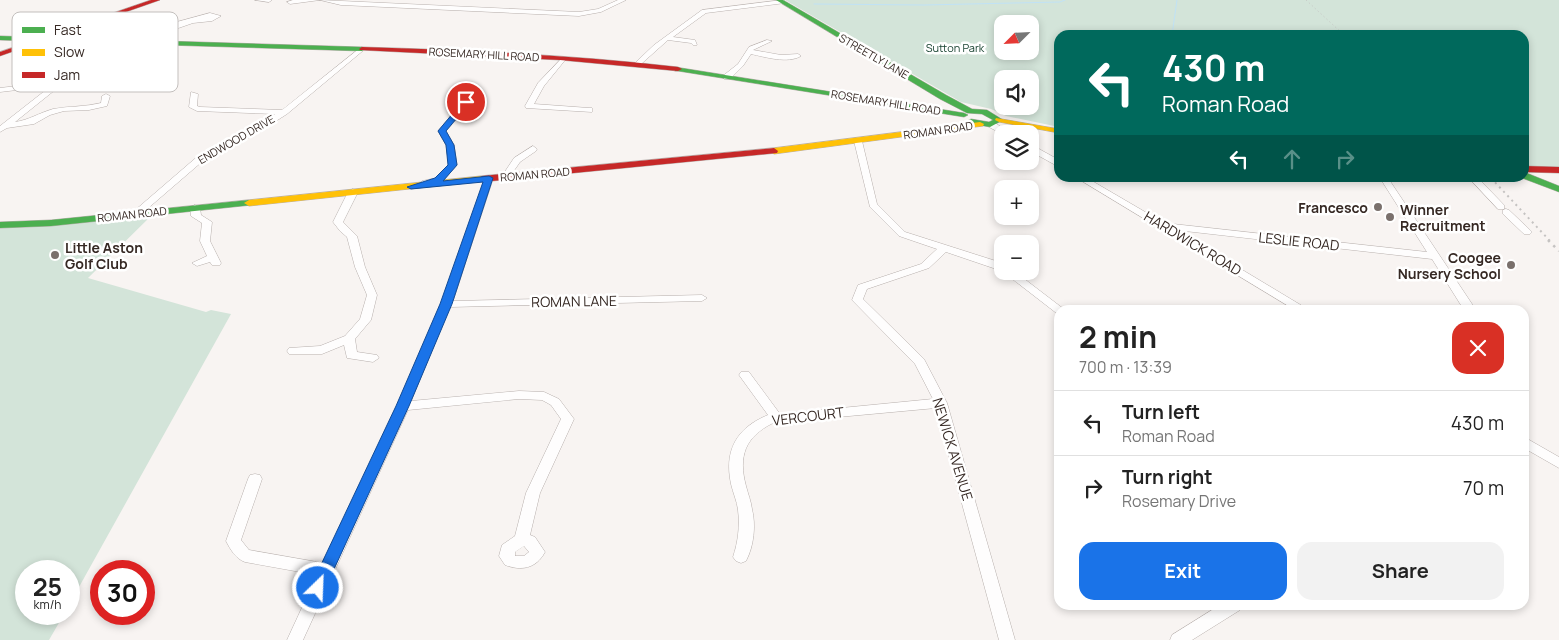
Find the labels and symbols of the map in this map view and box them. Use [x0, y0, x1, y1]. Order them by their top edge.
legend [12, 12, 178, 92]
north arrow [994, 15, 1039, 60]
text: Fast [54, 20, 82, 39]
street label: STREETLY LANE [836, 30, 912, 82]
park label: Sutton Park [926, 40, 985, 55]
text: Slow [54, 42, 85, 61]
street label: ROSEMARY HILL ROAD [428, 44, 540, 64]
text: Jam [54, 65, 80, 84]
pin [445, 81, 487, 123]
street label: ROSEMARY HILL ROAD [830, 86, 942, 118]
street label: ENDWOOD DRIVE [195, 111, 277, 167]
street label: ROMAN ROAD [902, 118, 974, 142]
street label: ROMAN ROAD [500, 163, 570, 185]
place label: Francesco [1298, 198, 1368, 217]
place label: Winner Recruitment [1400, 200, 1486, 235]
marker: Francesco [1372, 201, 1384, 213]
street label: ROMAN ROAD [96, 203, 168, 225]
street label: HARDWICK ROAD [1141, 206, 1245, 280]
marker: Winner Recruitment [1384, 211, 1396, 223]
street label: LESLIE ROAD [1257, 227, 1341, 255]
place label: Little Aston Golf Club [65, 238, 143, 273]
place label: Coogee Nursery School [1398, 248, 1501, 283]
marker: Little Aston Golf Club [49, 249, 61, 261]
marker: Coogee Nursery School [1505, 259, 1517, 271]
street label: ROMAN LANE [531, 291, 617, 311]
street label: NEWICK AVENUE [928, 395, 978, 503]
street label: VERCOURT [771, 402, 846, 430]
speed limit sign: 30 [90, 560, 155, 625]
position arrow [291, 561, 343, 613]

